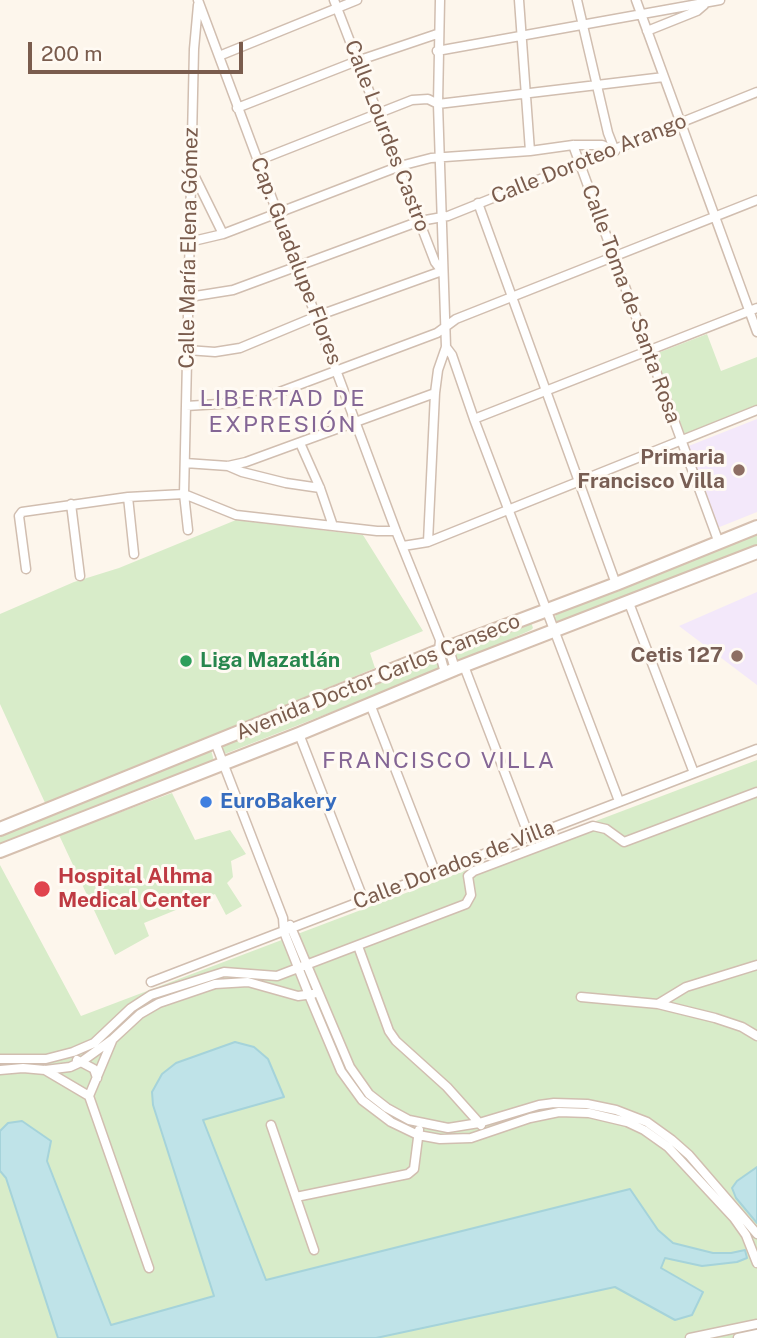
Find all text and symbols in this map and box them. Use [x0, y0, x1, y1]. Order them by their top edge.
scale bar [32, 28, 247, 72]
street label: Calle Lourdes Castro [339, 37, 435, 235]
text: 200 m [41, 41, 102, 66]
street label: Calle Doroteo Arango [488, 108, 690, 210]
street label: Calle María Elena Gómez [174, 127, 204, 369]
street label: Cap. Guadalupe Flores [245, 154, 347, 368]
street label: Calle Toma de Santa Rosa [576, 181, 686, 427]
district label: LIBERTAD DE EXPRESIÓN [201, 385, 365, 439]
place label: Primaria Francisco Villa [577, 445, 725, 495]
marker: Primaria Francisco Villa [731, 462, 747, 478]
street label: Avenida Doctor Carlos Canseco [232, 608, 524, 746]
place label: Cetis 127 [630, 643, 723, 669]
place label: Liga Mazatlán [200, 648, 340, 674]
marker: Cetis 127 [729, 648, 745, 664]
marker: Liga Mazatlán [178, 653, 194, 669]
district label: FRANCISCO VILLA [324, 747, 554, 775]
place label: EuroBakery [220, 789, 337, 815]
marker: EuroBakery [198, 794, 214, 810]
street label: Calle Dorados de Villa [350, 815, 558, 915]
place label: Hospital Alhma Medical Center [58, 864, 213, 914]
marker: Hospital Alhma Medical Center [32, 879, 52, 899]

